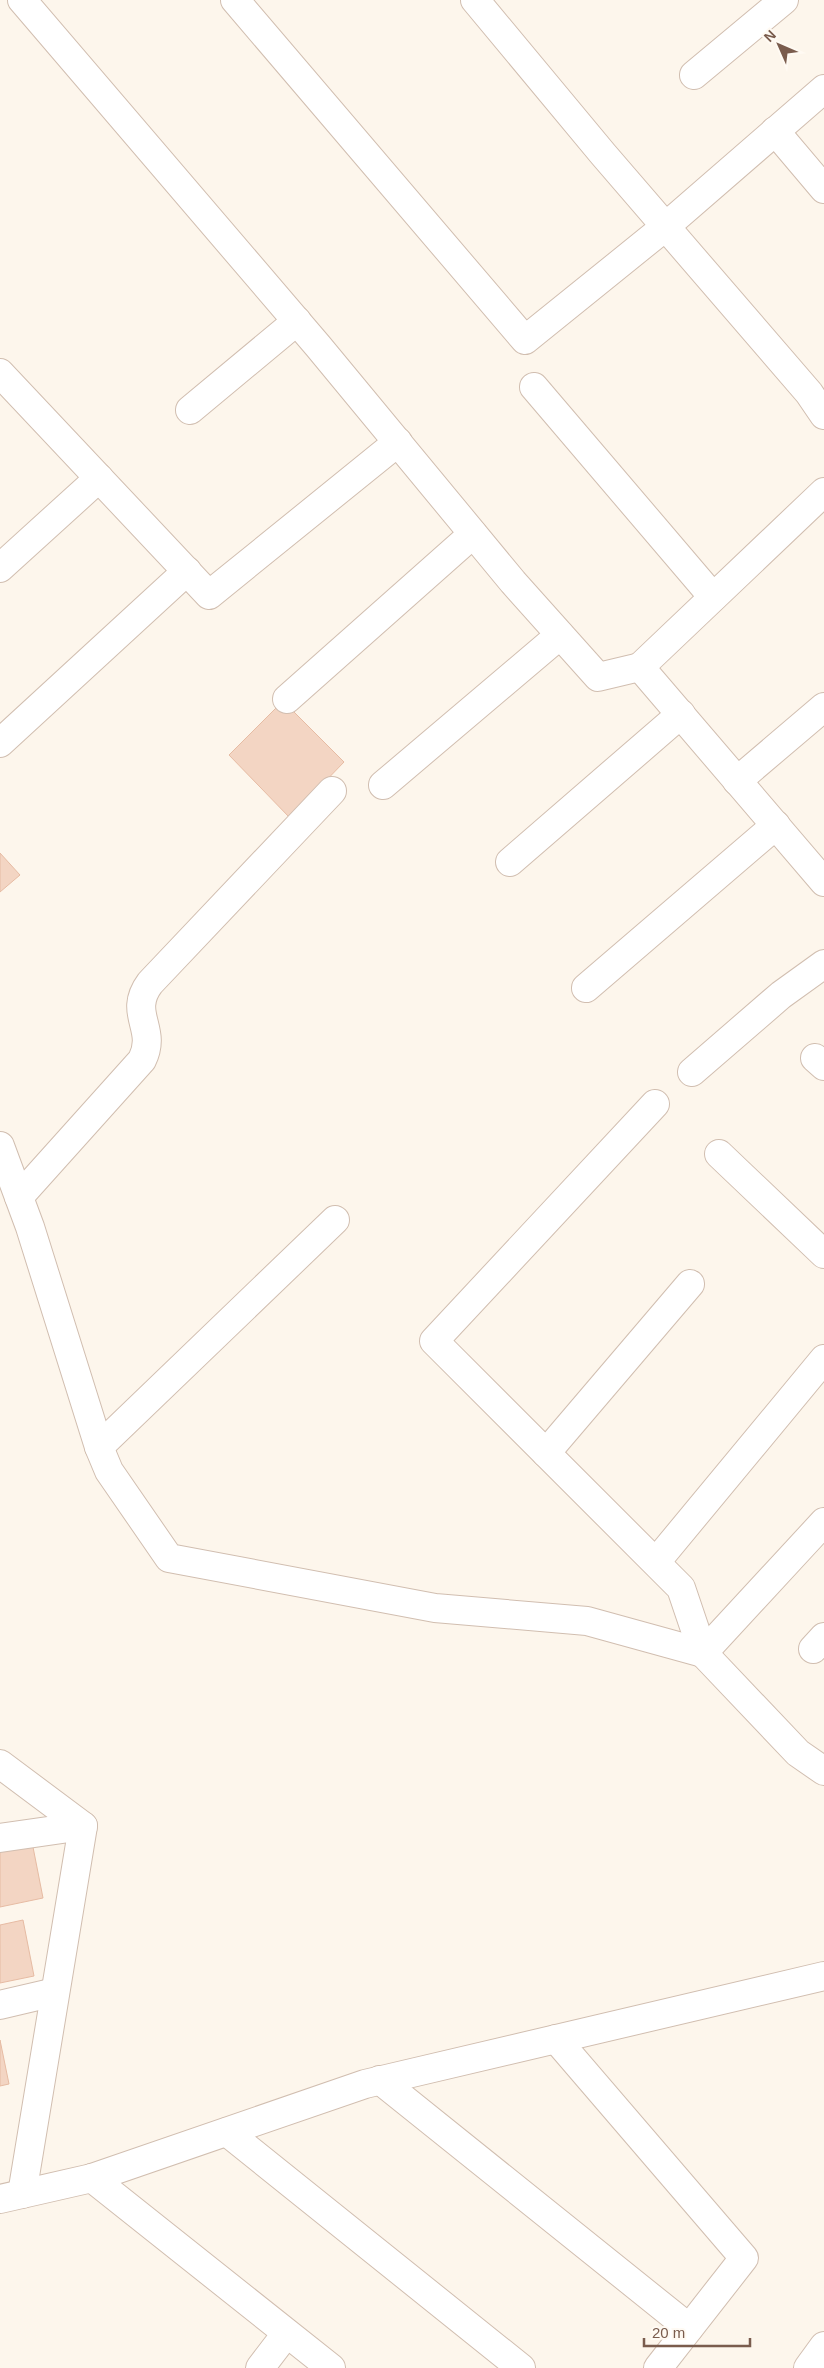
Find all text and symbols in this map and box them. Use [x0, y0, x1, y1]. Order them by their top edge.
north arrow [754, 20, 804, 70]
text: N [761, 27, 779, 45]
scale bar [644, 2316, 750, 2348]
text: 20 m [652, 2324, 685, 2341]

